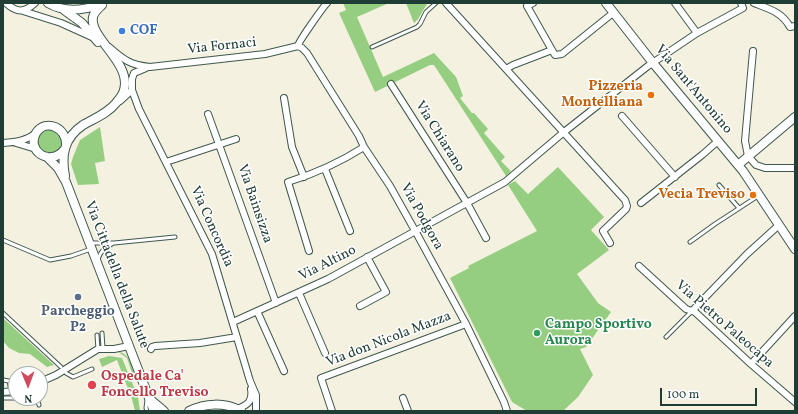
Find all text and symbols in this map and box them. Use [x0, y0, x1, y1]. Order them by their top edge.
place label: COF [130, 23, 158, 39]
marker: COF [117, 26, 127, 36]
street label: Via Fornaci [187, 35, 257, 59]
street label: Via Sant'Antonino [651, 42, 735, 138]
place label: Pizzeria Montelliana [561, 79, 643, 112]
marker: Pizzeria Montelliana [646, 90, 656, 100]
street label: Via Chiarano [411, 99, 467, 175]
street label: Via Bainsizza [233, 162, 275, 246]
street label: Via Podgora [396, 181, 446, 253]
street label: Via Concordia [186, 184, 236, 270]
place label: Vecia Treviso [658, 187, 745, 203]
marker: Vecia Treviso [748, 190, 758, 200]
street label: Via Cittadella della Salute [80, 199, 152, 351]
street label: Via Altino [297, 242, 359, 286]
street label: Via Pietro Paleocapa [672, 278, 776, 372]
marker: Parcheggio P2 [73, 292, 83, 302]
place label: Parcheggio P2 [41, 304, 115, 336]
street label: Via don Nicola Mazza [324, 308, 454, 372]
place label: Campo Sportivo Aurora [545, 317, 652, 350]
marker: Campo Sportivo Aurora [532, 328, 542, 338]
north arrow [8, 366, 48, 406]
place label: Ospedale Ca' Foncello Treviso [101, 369, 209, 402]
marker: Ospedale Ca' Foncello Treviso [86, 379, 98, 391]
scale bar [662, 380, 759, 406]
text: 100 m [667, 387, 699, 403]
text: N [24, 390, 32, 405]

